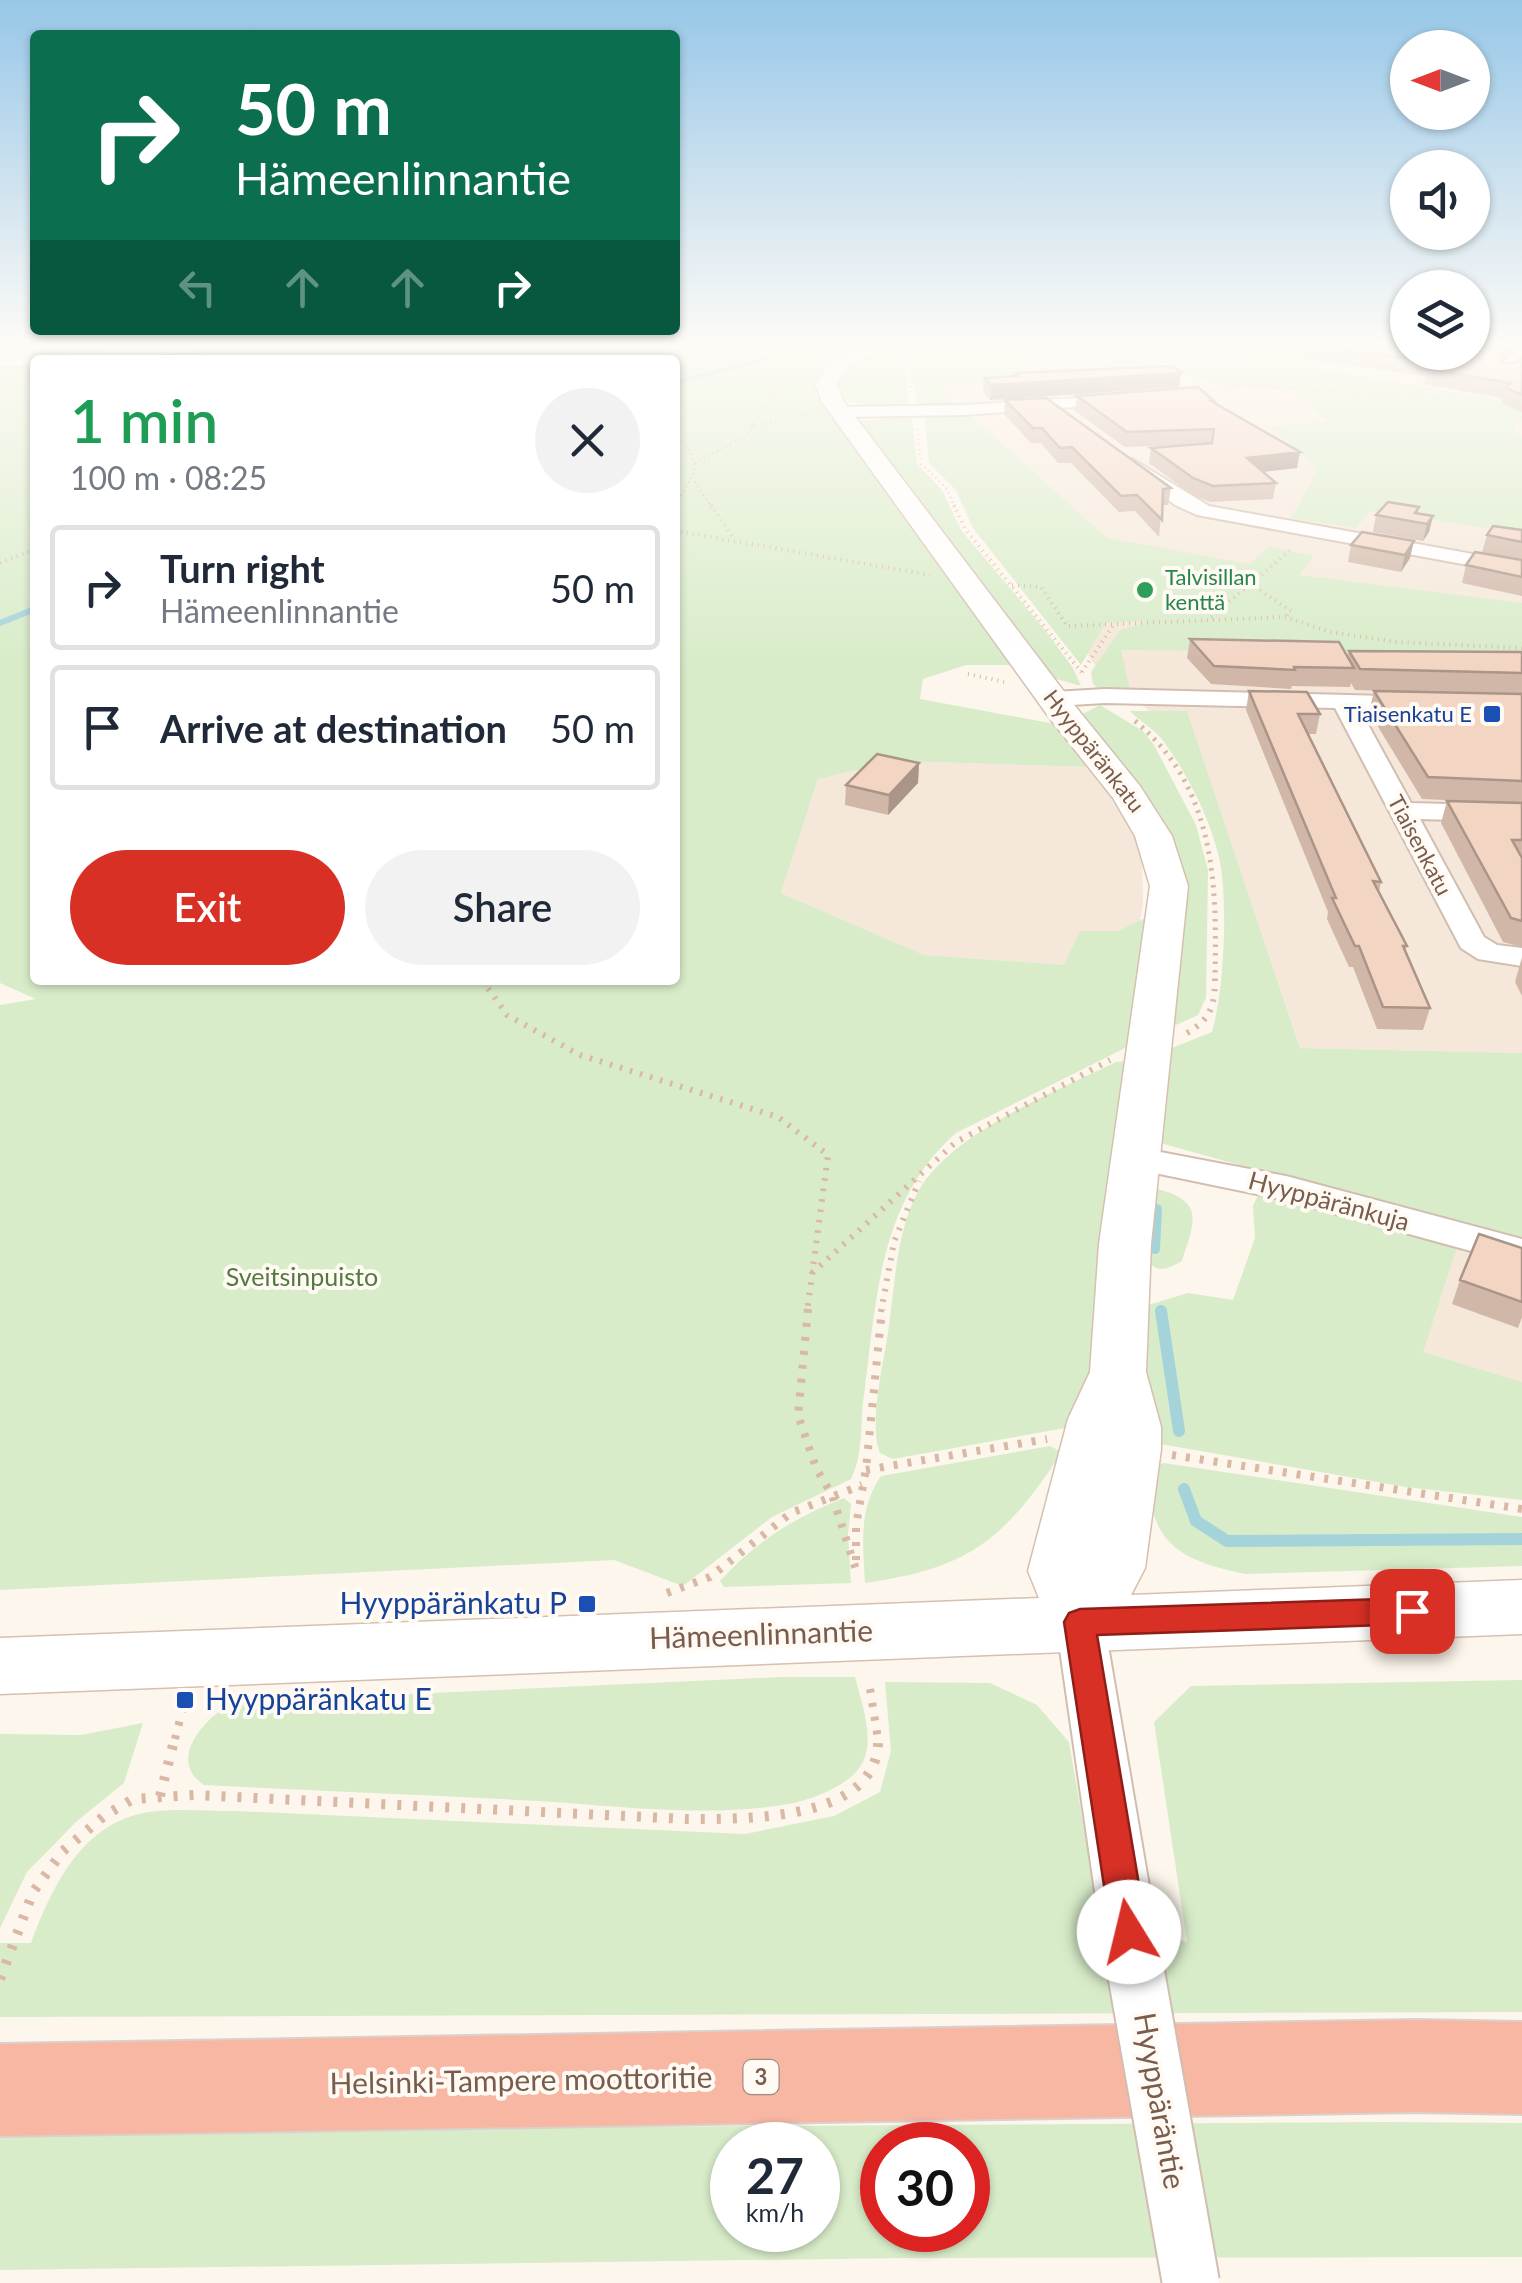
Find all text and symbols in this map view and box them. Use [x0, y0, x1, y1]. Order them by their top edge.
north arrow [1390, 30, 1490, 130]
map controls [1390, 30, 1490, 370]
text: 50 m [235, 66, 392, 150]
icon: right [70, 70, 200, 200]
button: sound [1390, 150, 1490, 250]
text: Hämeenlinnantie [235, 151, 571, 205]
icon: left [170, 260, 225, 315]
icon: ahead [275, 260, 330, 315]
icon: ahead [380, 260, 435, 315]
icon: right [485, 260, 540, 315]
button: layers [1390, 270, 1490, 370]
text: 1 min [70, 384, 218, 456]
button: close [535, 388, 640, 493]
text: 100 m · 08:25 [70, 458, 267, 497]
text: Turn right [160, 545, 325, 591]
icon: right [75, 560, 130, 615]
place label: Talvisillan kenttä [1165, 563, 1257, 615]
text: 50 m [550, 565, 635, 611]
marker: Talvisillan kenttä [1134, 579, 1156, 601]
text: Hämeenlinnantie [160, 591, 399, 630]
street label: Hyyppäränkatu [1038, 684, 1151, 817]
icon: arrive [75, 700, 130, 755]
place label: Tiaisenkatu E [1344, 700, 1472, 727]
marker: Tiaisenkatu E [1481, 703, 1503, 725]
text: Arrive at destination [160, 705, 507, 751]
text: 50 m [550, 705, 635, 751]
street label: Tiaisenkatu [1383, 790, 1458, 900]
button: Exit [70, 850, 345, 965]
button: Share [365, 850, 640, 965]
street label: Hyyppäränkuja [1246, 1164, 1413, 1236]
park label: Sveitsinpuisto [226, 1261, 378, 1291]
pin [1370, 1569, 1455, 1654]
place label: Hyyppäränkatu P [340, 1584, 567, 1620]
icon: arrive [1385, 1584, 1440, 1639]
marker: Hyyppäränkatu P [576, 1593, 598, 1615]
street label: Hämeenlinnantie [648, 1611, 873, 1655]
place label: Hyyppäränkatu E [205, 1680, 432, 1716]
marker: Hyyppäränkatu E [174, 1689, 196, 1711]
position arrow [1077, 1880, 1181, 1984]
street label: Hyyppäräntie [1128, 2010, 1194, 2192]
street label: Helsinki-Tampere moottoritie [329, 2058, 713, 2100]
road number: 3 [744, 2060, 778, 2094]
speed limit sign: 30 [860, 2122, 990, 2252]
text: 27 [746, 2145, 804, 2205]
text: km/h [746, 2197, 804, 2227]

